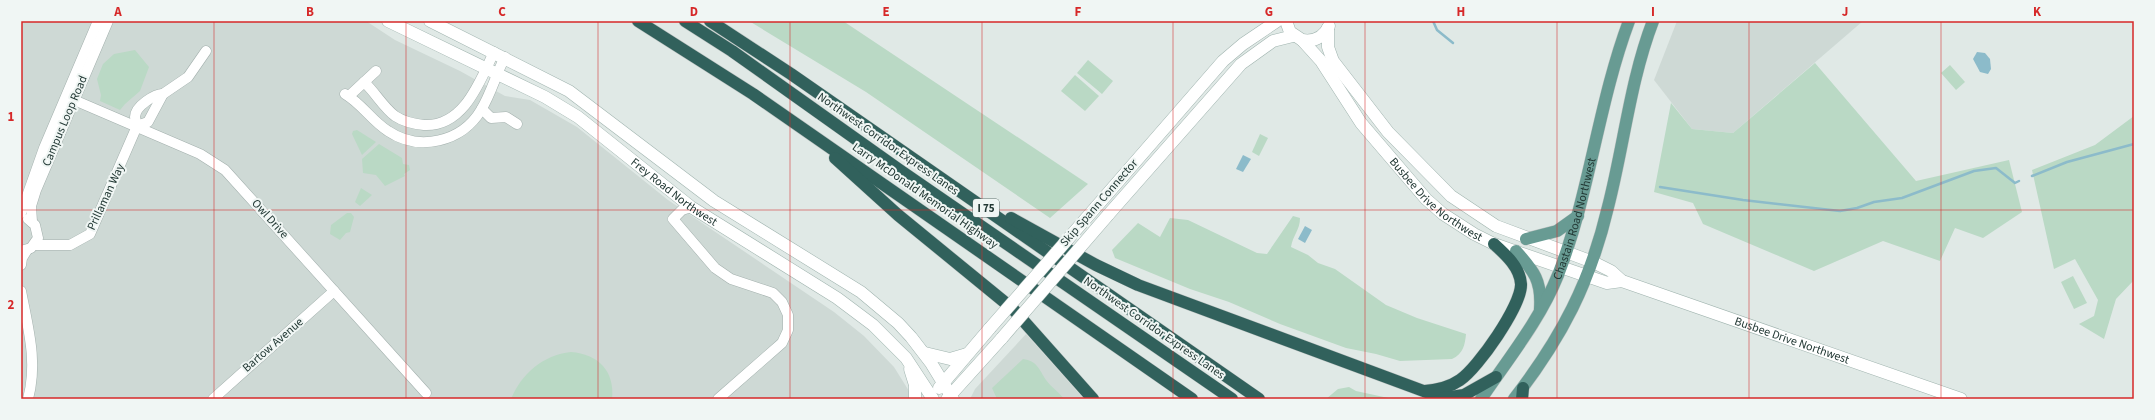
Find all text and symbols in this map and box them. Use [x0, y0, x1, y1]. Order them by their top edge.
text: A [113, 3, 122, 21]
text: B [306, 3, 314, 21]
text: C [498, 3, 506, 21]
text: D [690, 3, 698, 21]
text: E [882, 3, 890, 21]
text: F [1075, 3, 1082, 21]
text: G [1265, 3, 1273, 21]
text: H [1457, 3, 1465, 21]
text: I [1651, 3, 1655, 21]
text: J [1842, 3, 1848, 21]
text: K [2033, 3, 2042, 21]
street label: Campus Loop Road [38, 73, 92, 169]
street label: Northwest Corridor Express Lanes [814, 89, 962, 199]
text: 1 [8, 108, 15, 126]
street label: Larry McDonald Memorial Highway [849, 139, 1002, 253]
street label: Frey Road Northwest [627, 154, 721, 230]
street label: Busbee Drive Northwest [1386, 154, 1485, 245]
street label: Skip Spann Connector [1056, 155, 1142, 251]
street label: Chastain Road Northwest [1548, 156, 1600, 283]
street label: Prillaman Way [83, 160, 129, 233]
street label: Owl Drive [248, 195, 292, 243]
road number: I 75 [973, 199, 999, 217]
street label: Northwest Corridor Express Lanes [1080, 273, 1228, 383]
text: 2 [8, 296, 15, 314]
street label: Busbee Drive Northwest [1732, 312, 1852, 368]
street label: Bartow Avenue [239, 314, 307, 376]

